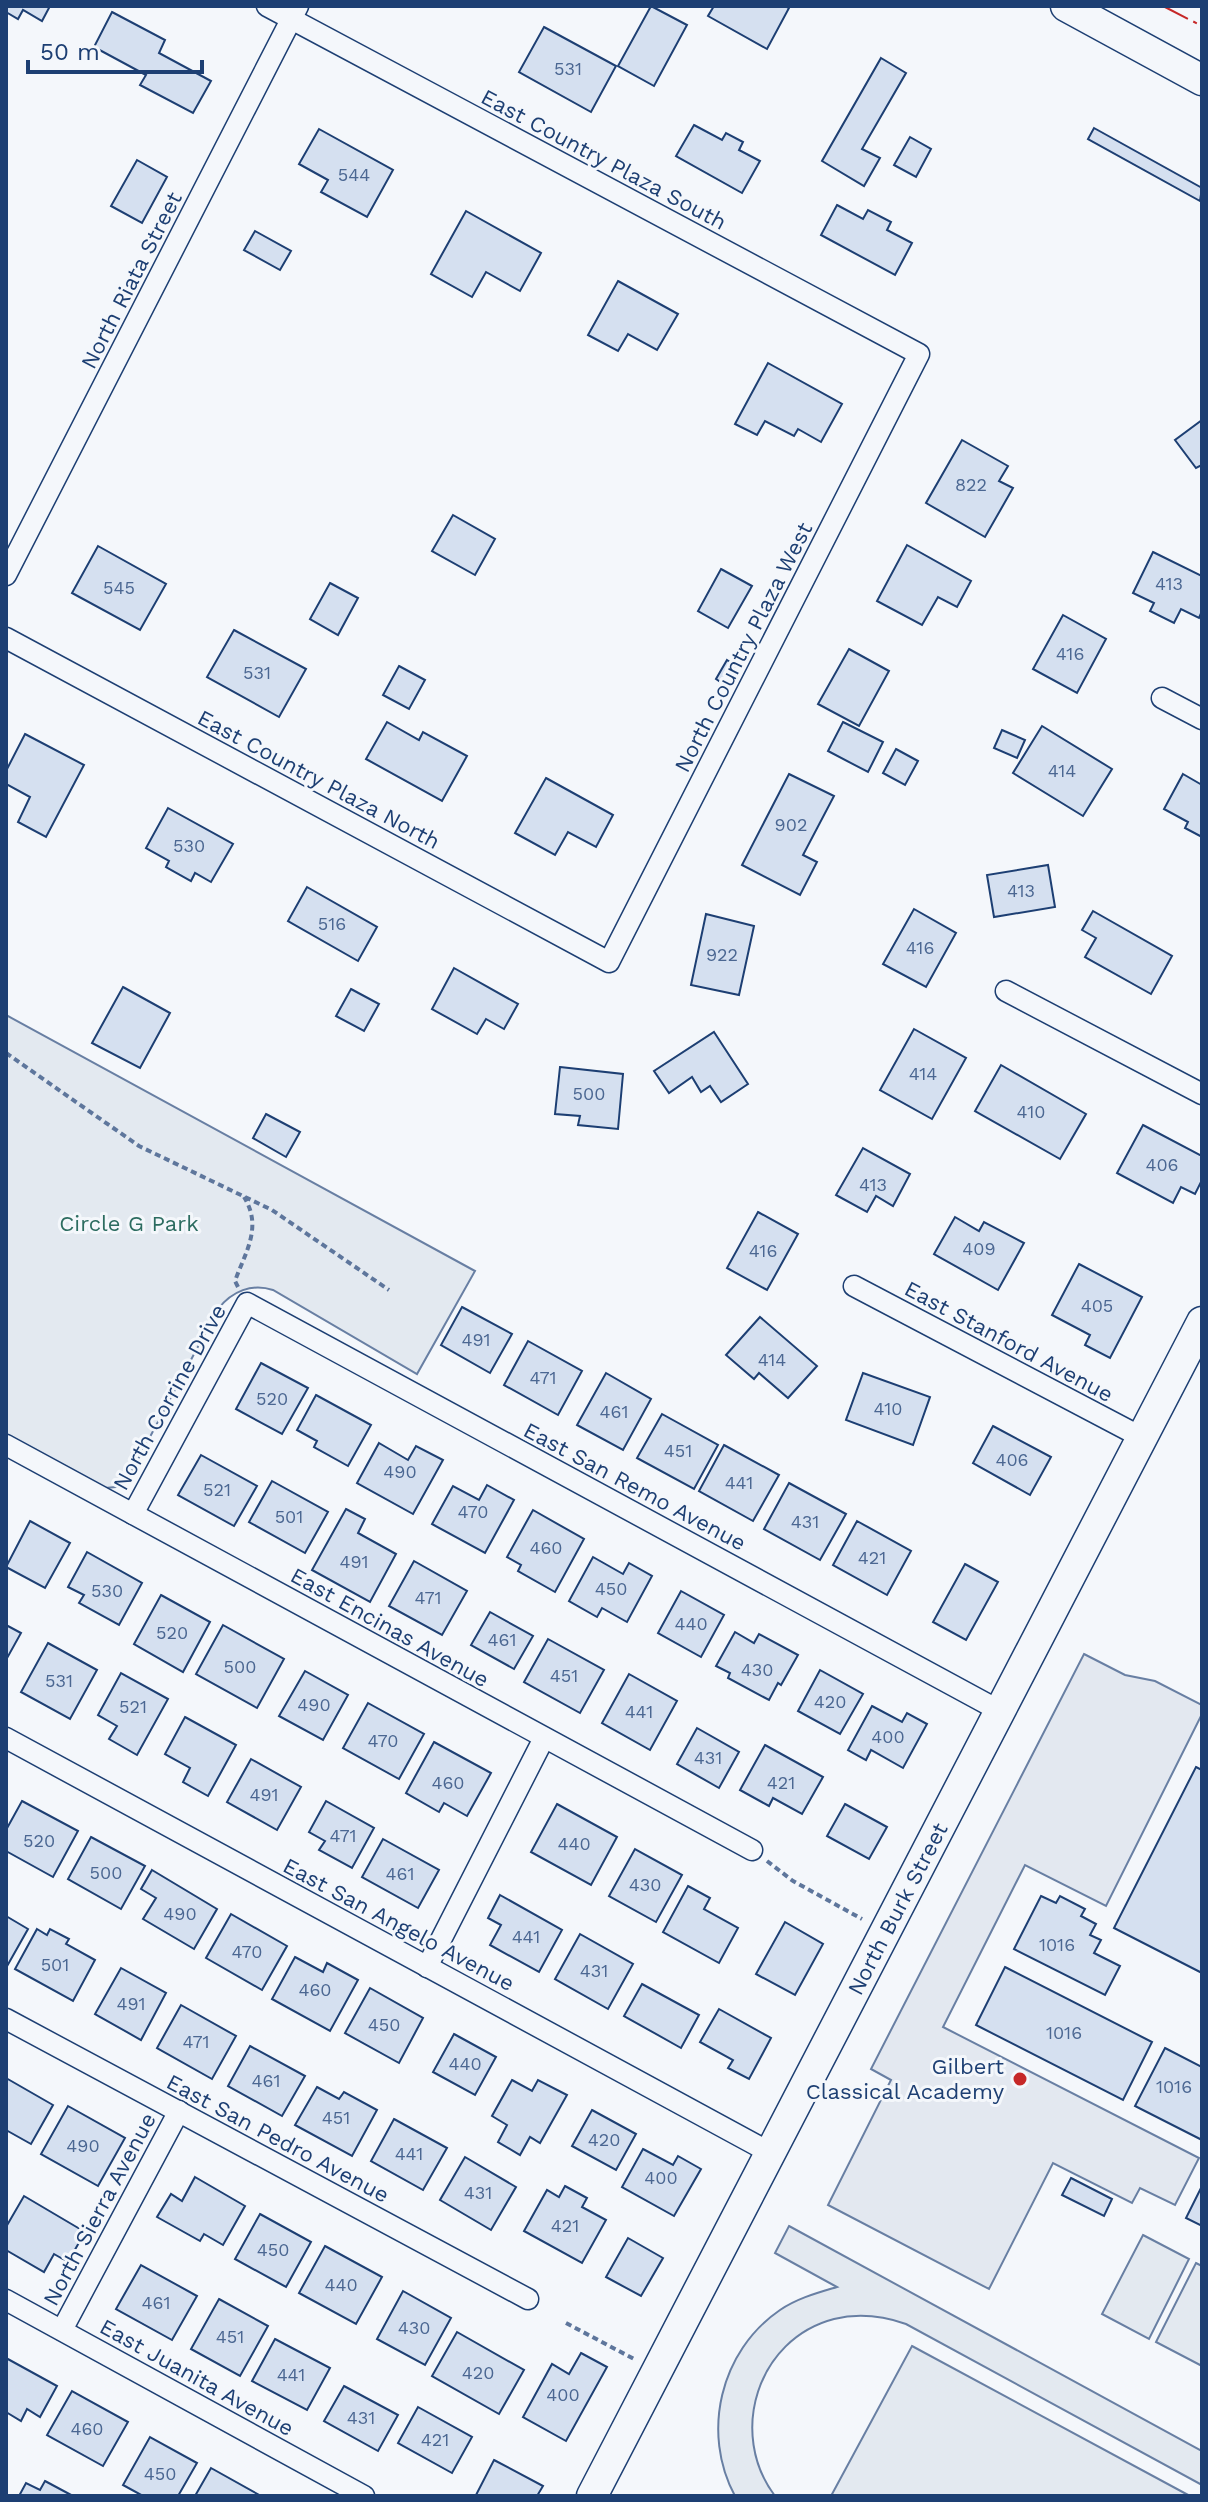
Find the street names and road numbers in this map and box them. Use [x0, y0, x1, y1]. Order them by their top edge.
street label: East Country Plaza South [477, 84, 731, 235]
street label: North Riata Street [76, 188, 187, 373]
street label: North Country Plaza West [669, 518, 817, 776]
street label: East Country Plaza North [193, 705, 444, 854]
street label: East Stanford Avenue [900, 1276, 1117, 1407]
street label: North Corrine Drive [108, 1300, 231, 1494]
street label: East San Remo Avenue [519, 1417, 750, 1556]
street label: East Encinas Avenue [286, 1563, 493, 1692]
street label: North Burk Street [843, 1818, 953, 1999]
street label: East San Angelo Avenue [279, 1853, 519, 1996]
street label: East San Pedro Avenue [162, 2069, 393, 2208]
street label: North Sierra Avenue [38, 2109, 161, 2310]
street label: East Juanita Avenue [96, 2314, 298, 2441]

